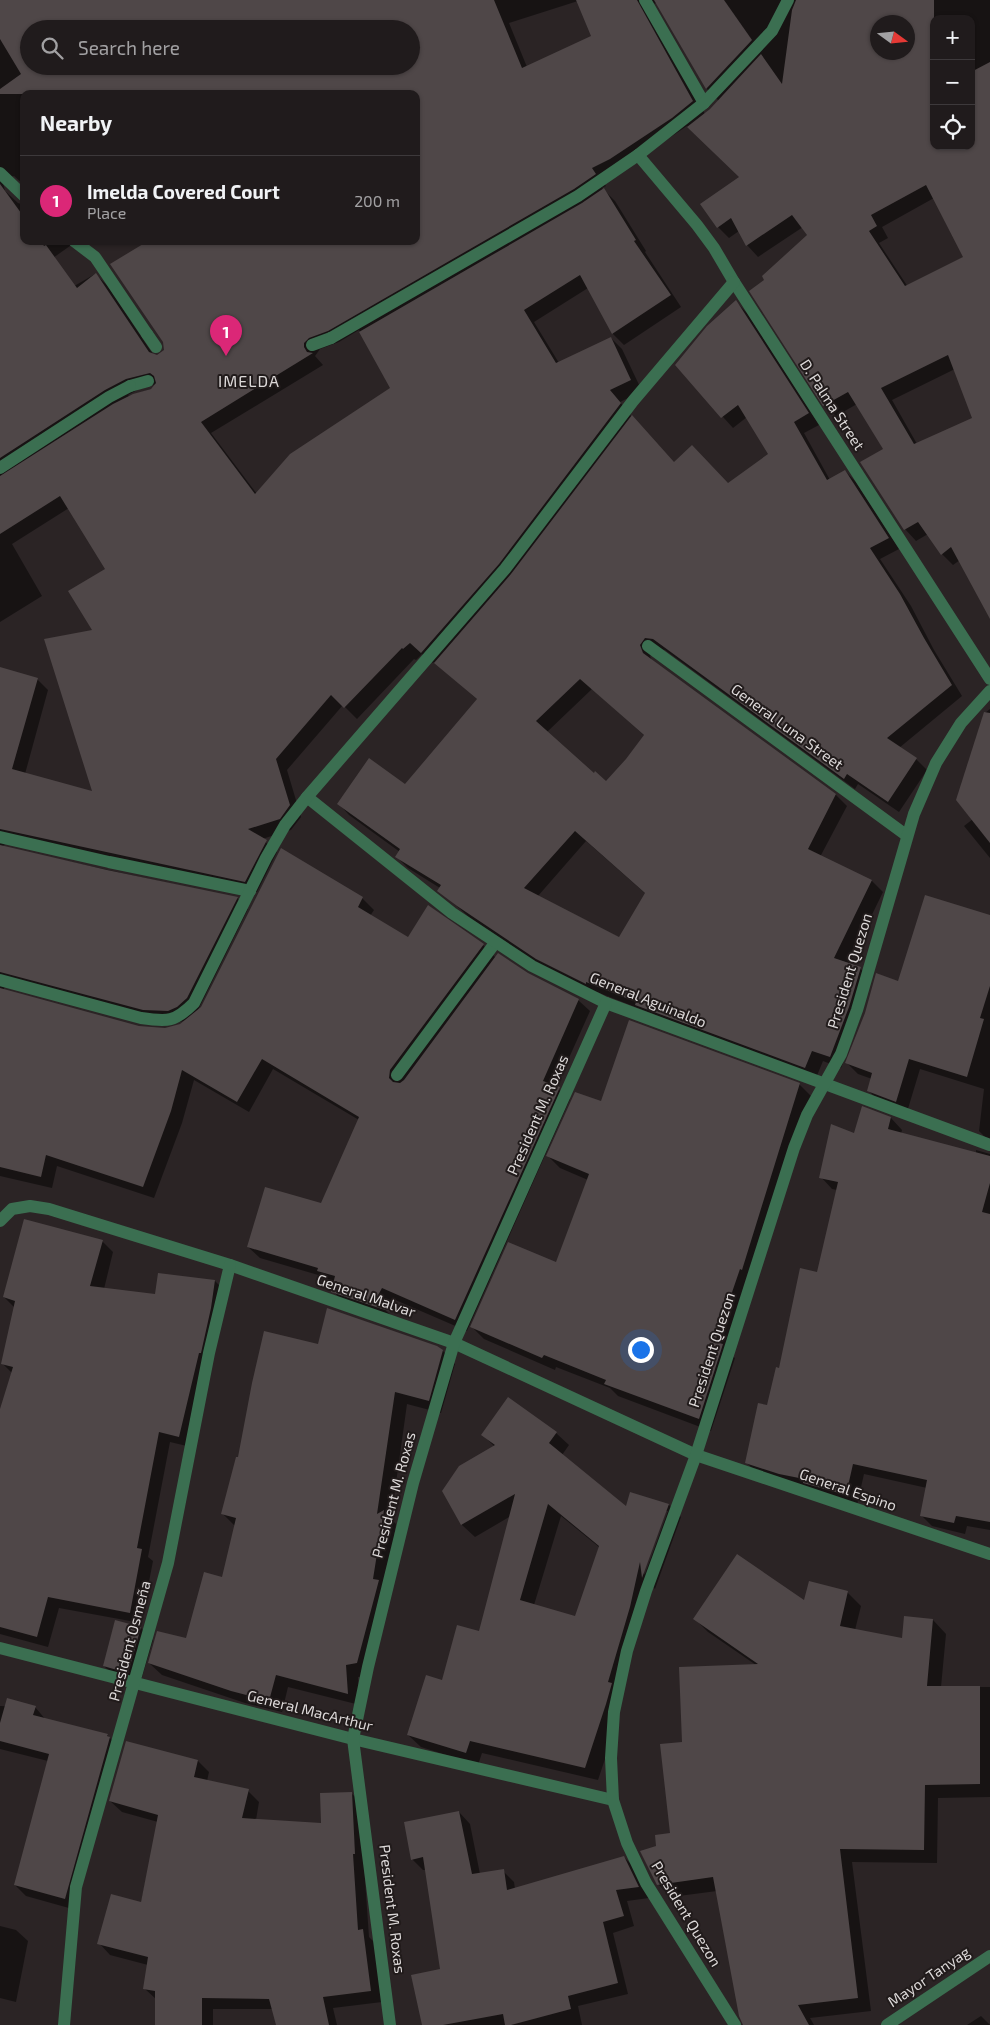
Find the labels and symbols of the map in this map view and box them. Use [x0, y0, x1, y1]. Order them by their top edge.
north arrow [870, 15, 915, 60]
pin: 1 [210, 315, 242, 356]
street label: D. Palma Street [797, 356, 869, 453]
district label: IMELDA [218, 371, 280, 390]
street label: General Luna Street [728, 679, 847, 773]
street label: President Quezon [823, 911, 876, 1031]
street label: General Aguinaldo [587, 967, 709, 1031]
street label: President M. Roxas [502, 1052, 572, 1178]
street label: General Malvar [314, 1270, 418, 1320]
street label: President Quezon [684, 1290, 739, 1410]
your location [628, 1337, 654, 1363]
street label: President M. Roxas [368, 1430, 419, 1560]
street label: General Espino [797, 1464, 899, 1514]
street label: President Osmeña [104, 1578, 154, 1703]
street label: General MacArthur [245, 1686, 375, 1734]
street label: President M. Roxas [376, 1843, 410, 1974]
street label: President Quezon [647, 1857, 725, 1970]
street label: Mayor Tanyag [884, 1942, 973, 2010]

